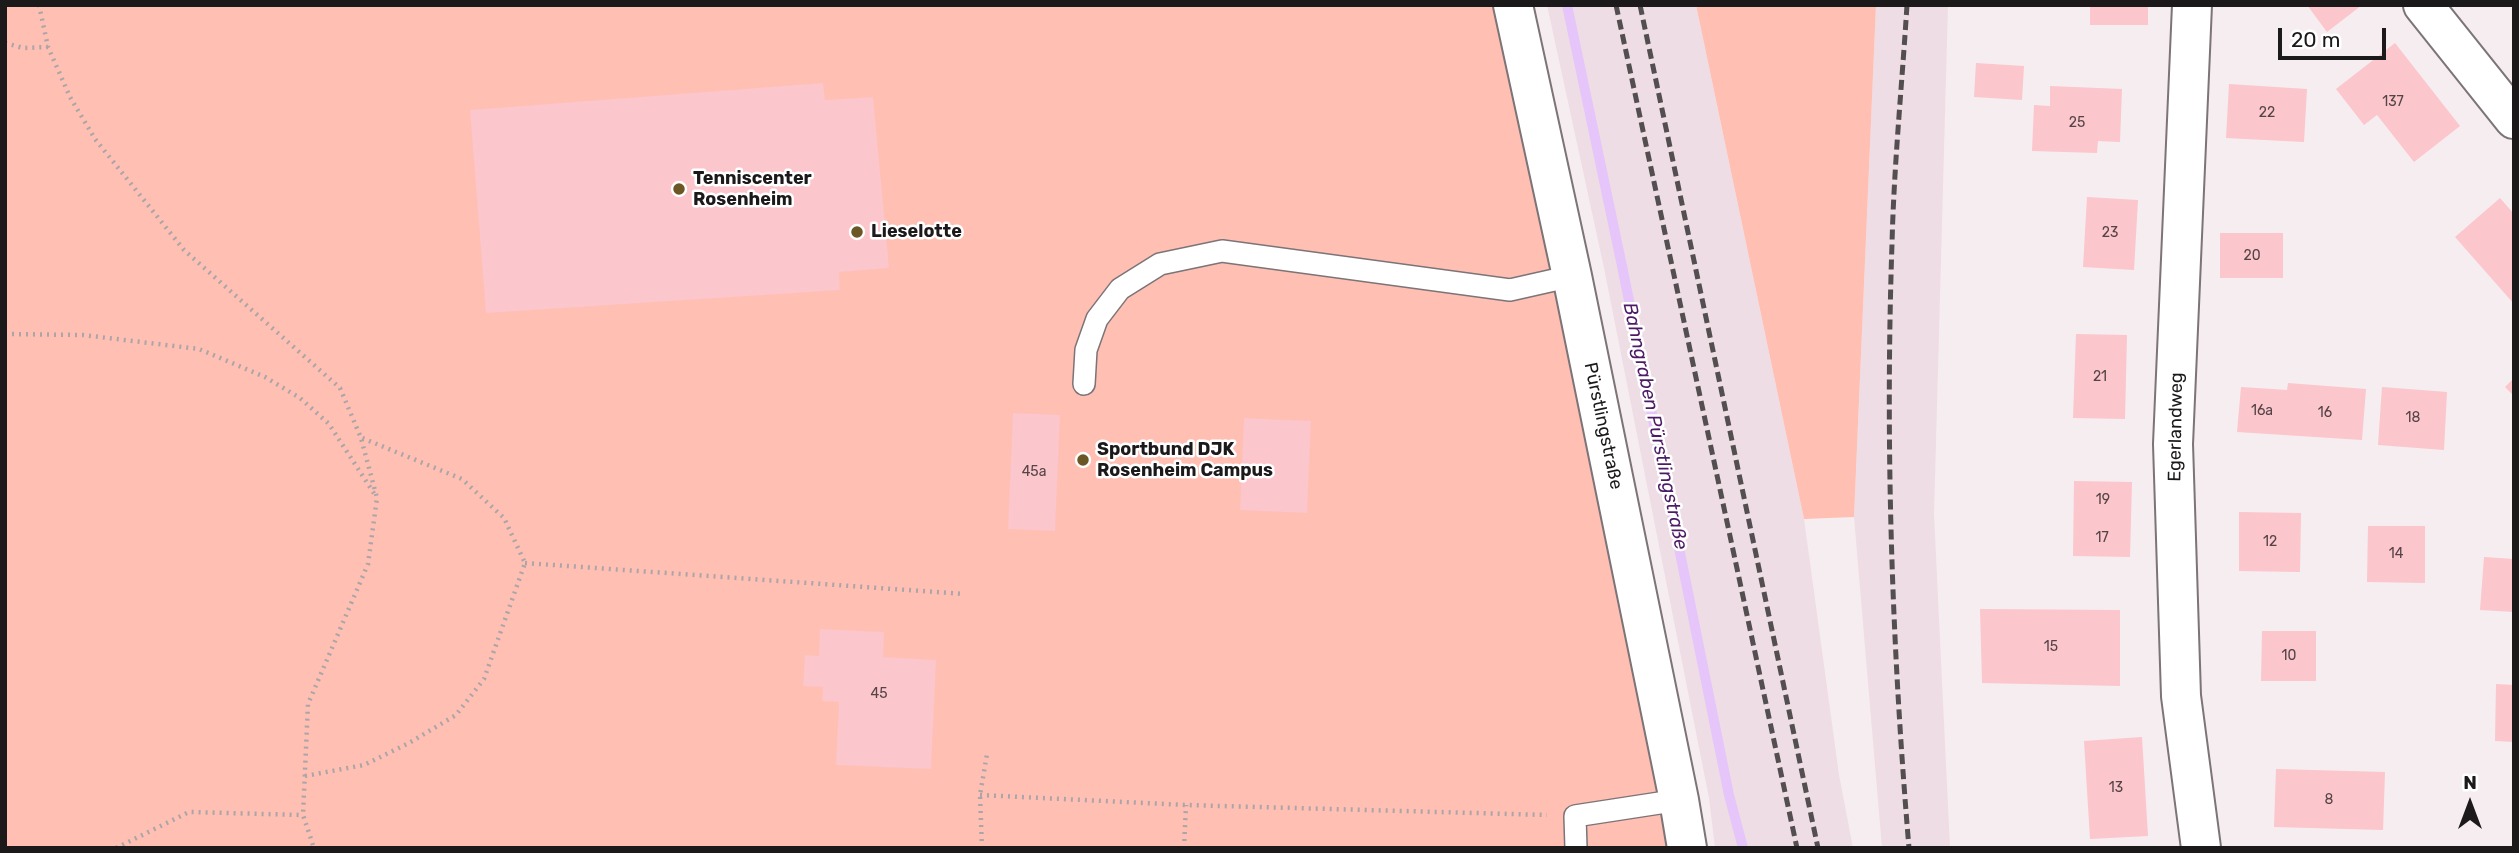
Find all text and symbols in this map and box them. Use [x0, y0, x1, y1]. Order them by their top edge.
scale bar [2281, 14, 2390, 58]
text: 20 m [2291, 27, 2340, 52]
house number: 137 [2382, 94, 2404, 110]
house number: 22 [2259, 105, 2275, 121]
house number: 25 [2069, 115, 2085, 131]
place label: Tenniscenter Rosenheim [693, 168, 812, 210]
marker: Tenniscenter Rosenheim [671, 181, 687, 197]
place label: Lieselotte [871, 221, 962, 243]
marker: Lieselotte [849, 224, 865, 240]
house number: 23 [2102, 225, 2118, 241]
house number: 20 [2243, 248, 2261, 264]
water label: Bahngraben Pürstlingstraße [1618, 300, 1692, 552]
street label: Pürstlingstraße [1579, 360, 1627, 492]
house number: 21 [2093, 369, 2107, 385]
street label: Egerlandweg [2164, 372, 2188, 482]
house number: 16a [2251, 403, 2273, 419]
house number: 16 [2318, 405, 2332, 421]
house number: 18 [2406, 410, 2420, 426]
place label: Sportbund DJK Rosenheim Campus [1097, 439, 1273, 482]
marker: Sportbund DJK Rosenheim Campus [1075, 452, 1091, 468]
house number: 45a [1022, 464, 1046, 480]
house number: 19 [2096, 492, 2110, 508]
house number: 17 [2095, 530, 2109, 546]
house number: 12 [2263, 534, 2277, 550]
house number: 14 [2389, 546, 2403, 562]
house number: 15 [2044, 639, 2058, 655]
house number: 10 [2282, 648, 2296, 664]
house number: 45 [870, 686, 888, 702]
north arrow [2435, 769, 2505, 839]
text: N [2463, 771, 2477, 794]
house number: 13 [2109, 780, 2123, 796]
house number: 8 [2325, 792, 2333, 808]

